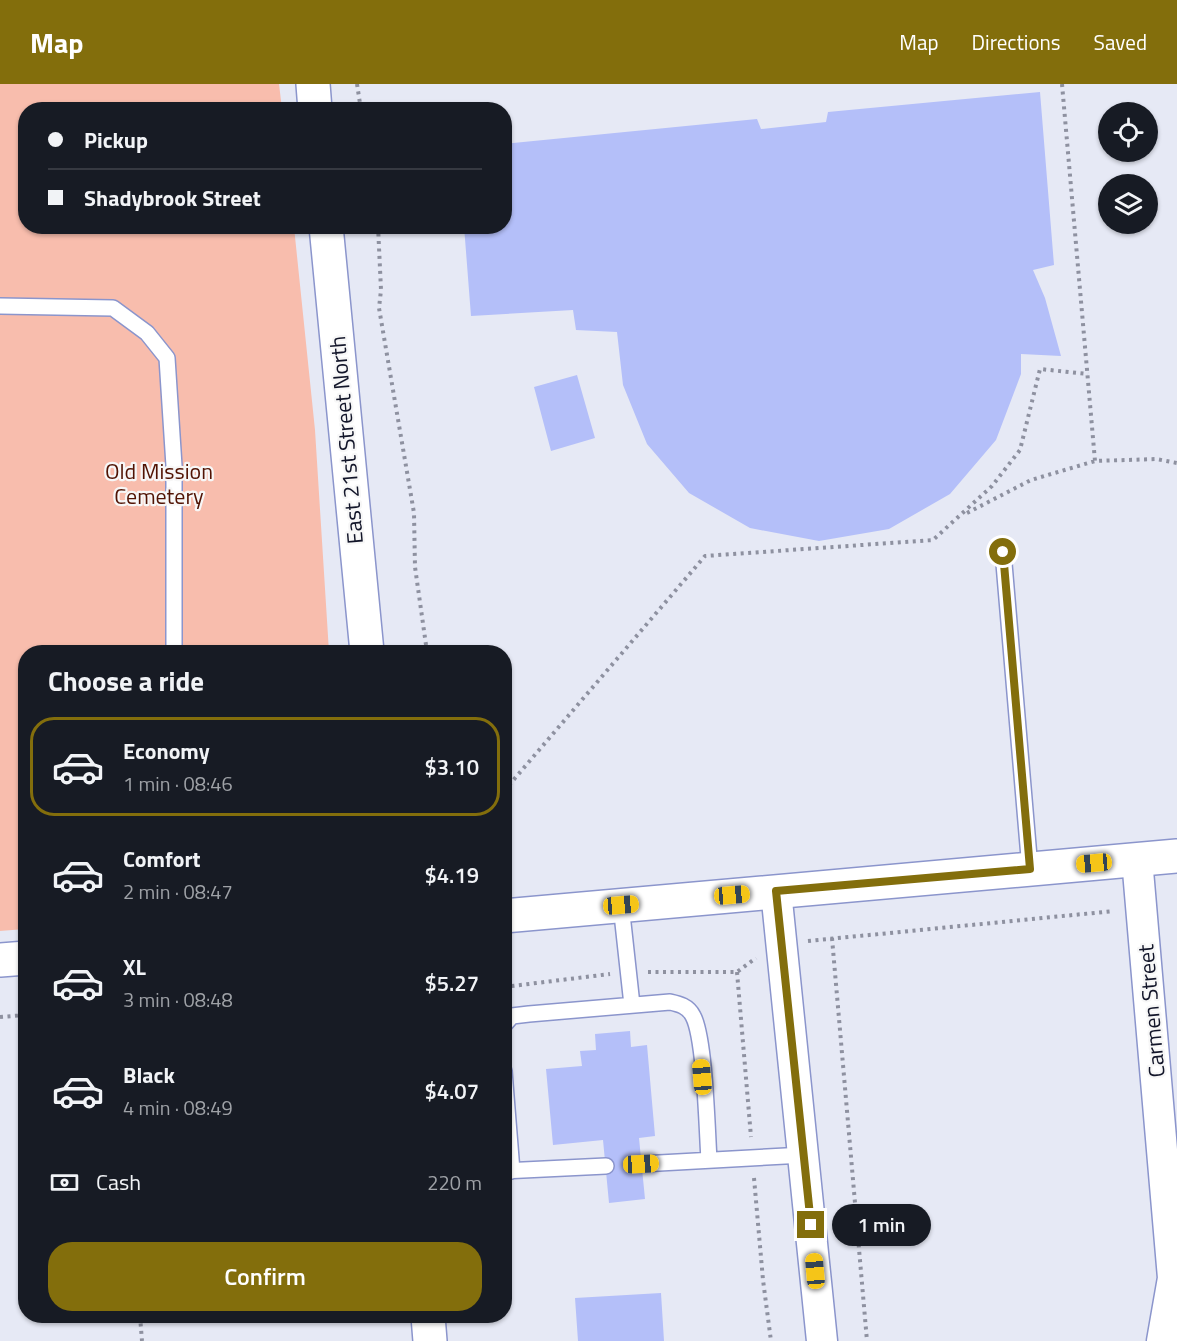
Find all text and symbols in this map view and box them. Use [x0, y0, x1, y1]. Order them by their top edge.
text: Map [30, 21, 84, 64]
text: Map [899, 26, 939, 58]
text: Directions [972, 26, 1061, 58]
text: Saved [1094, 26, 1147, 58]
map controls [1098, 102, 1158, 234]
button: locate [1098, 102, 1158, 162]
text: Pickup [84, 123, 148, 157]
button: layers [1098, 174, 1158, 234]
text: Shadybrook Street [84, 181, 261, 215]
street label: East 21st Street North [320, 335, 372, 545]
park label: Old Mission Cemetery [105, 454, 213, 513]
route start [989, 538, 1016, 565]
text: Choose a ride [48, 660, 204, 701]
text: Economy [123, 734, 210, 768]
icon: car [51, 740, 105, 794]
text: $3.10 [424, 750, 479, 784]
text: 1 min · 08:46 [123, 768, 233, 799]
text: Comfort [123, 842, 201, 876]
icon: car [51, 848, 105, 902]
car [1075, 852, 1113, 874]
text: $4.19 [424, 858, 479, 892]
text: 2 min · 08:47 [123, 876, 233, 907]
car [713, 884, 751, 906]
car [602, 894, 640, 916]
street label: Carmen Street [1128, 943, 1174, 1079]
text: XL [123, 950, 146, 984]
icon: car [51, 956, 105, 1010]
text: $5.27 [424, 966, 479, 1000]
text: 3 min · 08:48 [123, 984, 233, 1015]
text: Black [123, 1058, 175, 1092]
car [691, 1058, 713, 1096]
icon: car [51, 1064, 105, 1118]
text: $4.07 [424, 1074, 479, 1108]
text: 4 min · 08:49 [123, 1092, 233, 1123]
car [623, 1154, 659, 1174]
text: Cash [96, 1165, 141, 1199]
icon: cash [48, 1166, 81, 1199]
text: 220 m [427, 1167, 482, 1198]
callout: 1 min [832, 1204, 931, 1246]
text: 1 min [857, 1209, 906, 1240]
route end [797, 1211, 824, 1238]
button: Confirm [48, 1242, 482, 1311]
car [804, 1252, 826, 1290]

